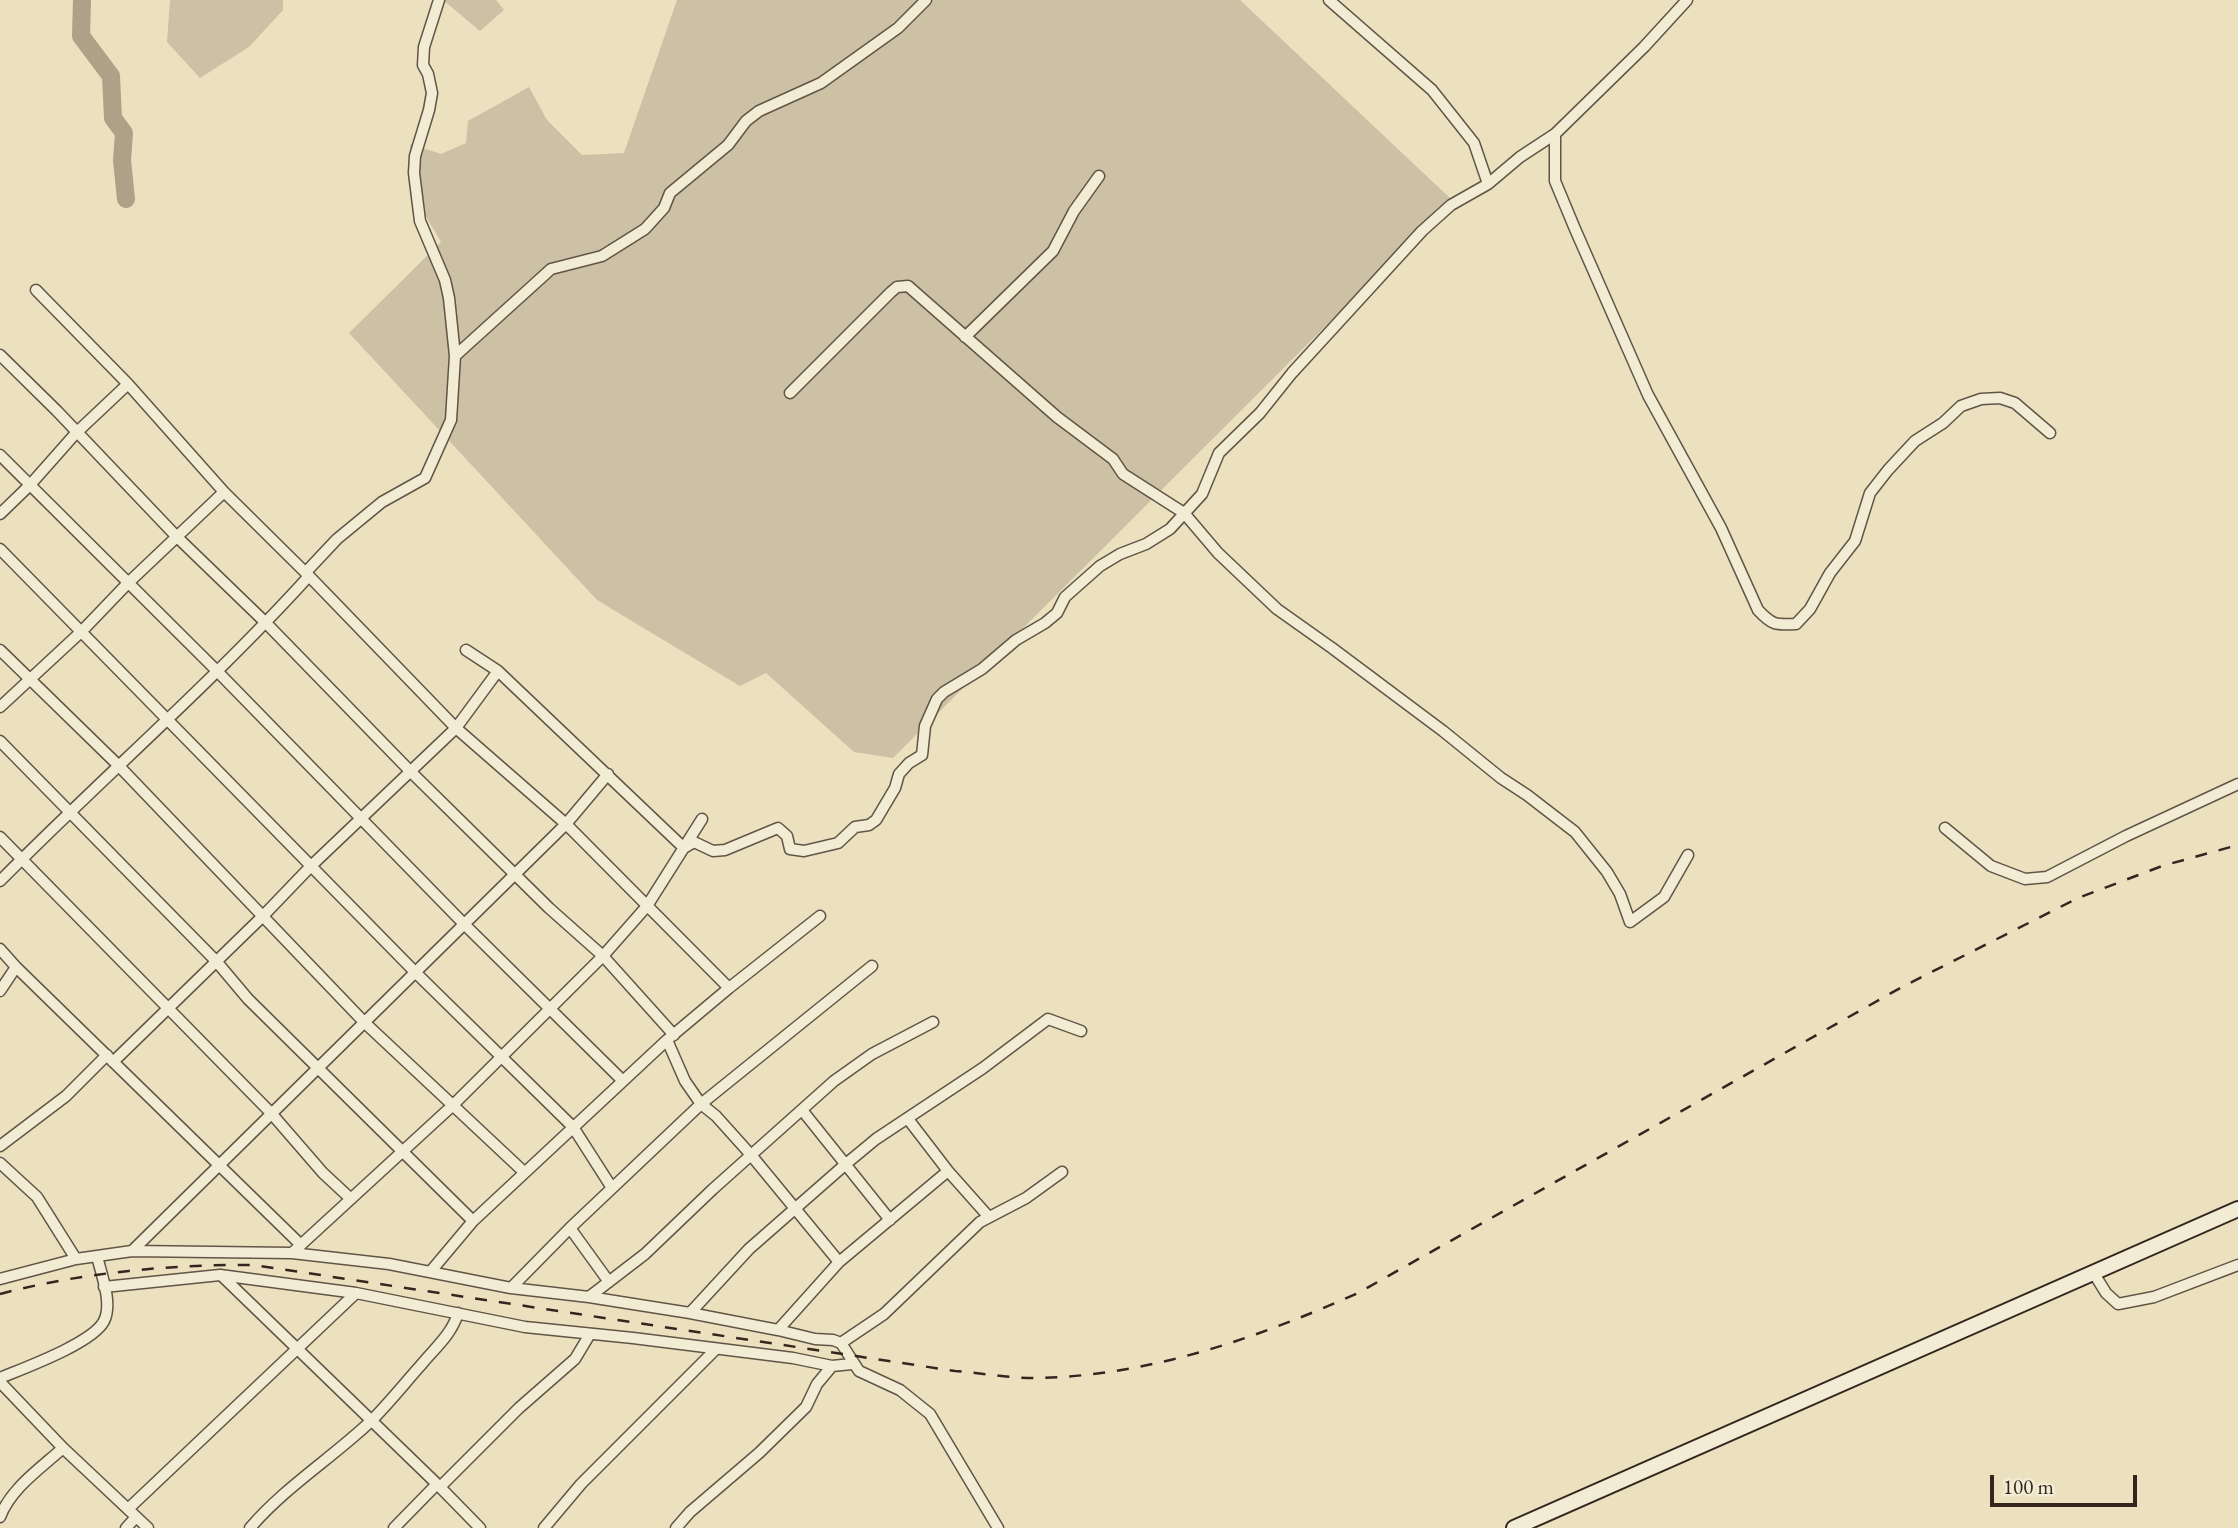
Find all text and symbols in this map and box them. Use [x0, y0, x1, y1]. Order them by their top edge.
scale bar [1993, 1462, 2140, 1506]
text: 100 m [2003, 1473, 2054, 1500]

